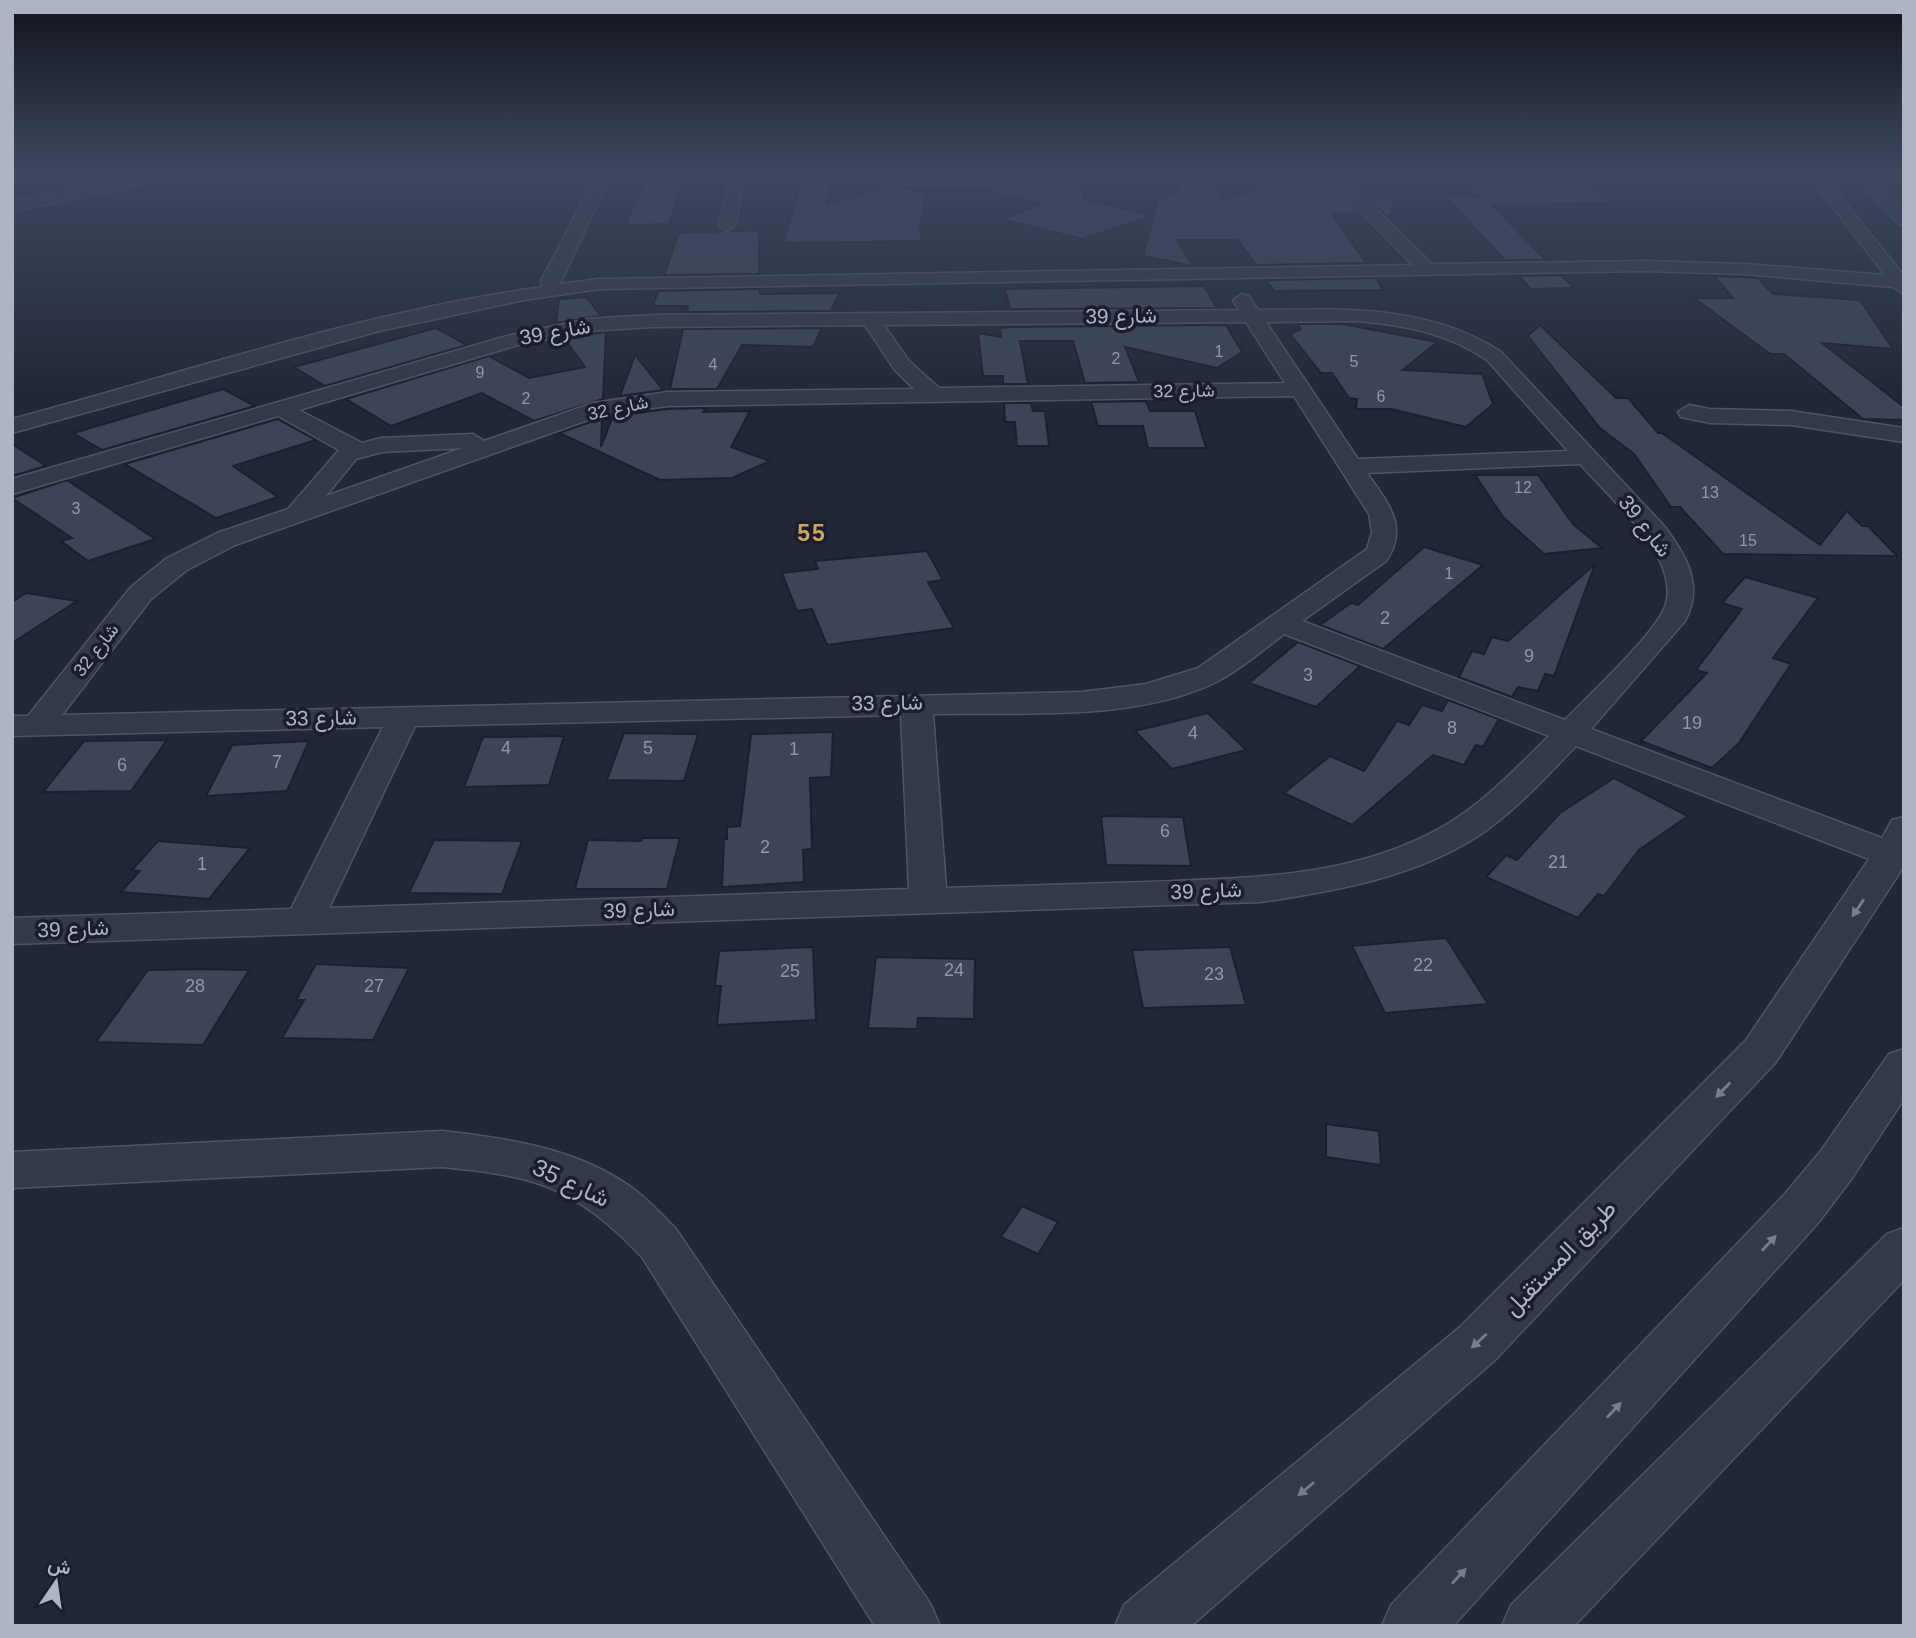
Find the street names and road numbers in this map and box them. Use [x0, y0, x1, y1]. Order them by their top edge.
street label: شارع 39 [1085, 303, 1157, 331]
street label: شارع 39 [518, 314, 593, 352]
street label: شارع 32 [1153, 380, 1215, 404]
street label: شارع 32 [586, 392, 650, 426]
street label: شارع 39 [1612, 490, 1676, 563]
street label: شارع 32 [69, 620, 124, 682]
street label: شارع 33 [851, 690, 923, 718]
street label: شارع 33 [285, 705, 357, 733]
street label: شارع 39 [1170, 878, 1242, 906]
street label: شارع 39 [603, 897, 675, 925]
street label: شارع 39 [37, 916, 109, 944]
street label: شارع 35 [527, 1153, 614, 1215]
street label: طريق المستقبل [1498, 1194, 1623, 1322]

